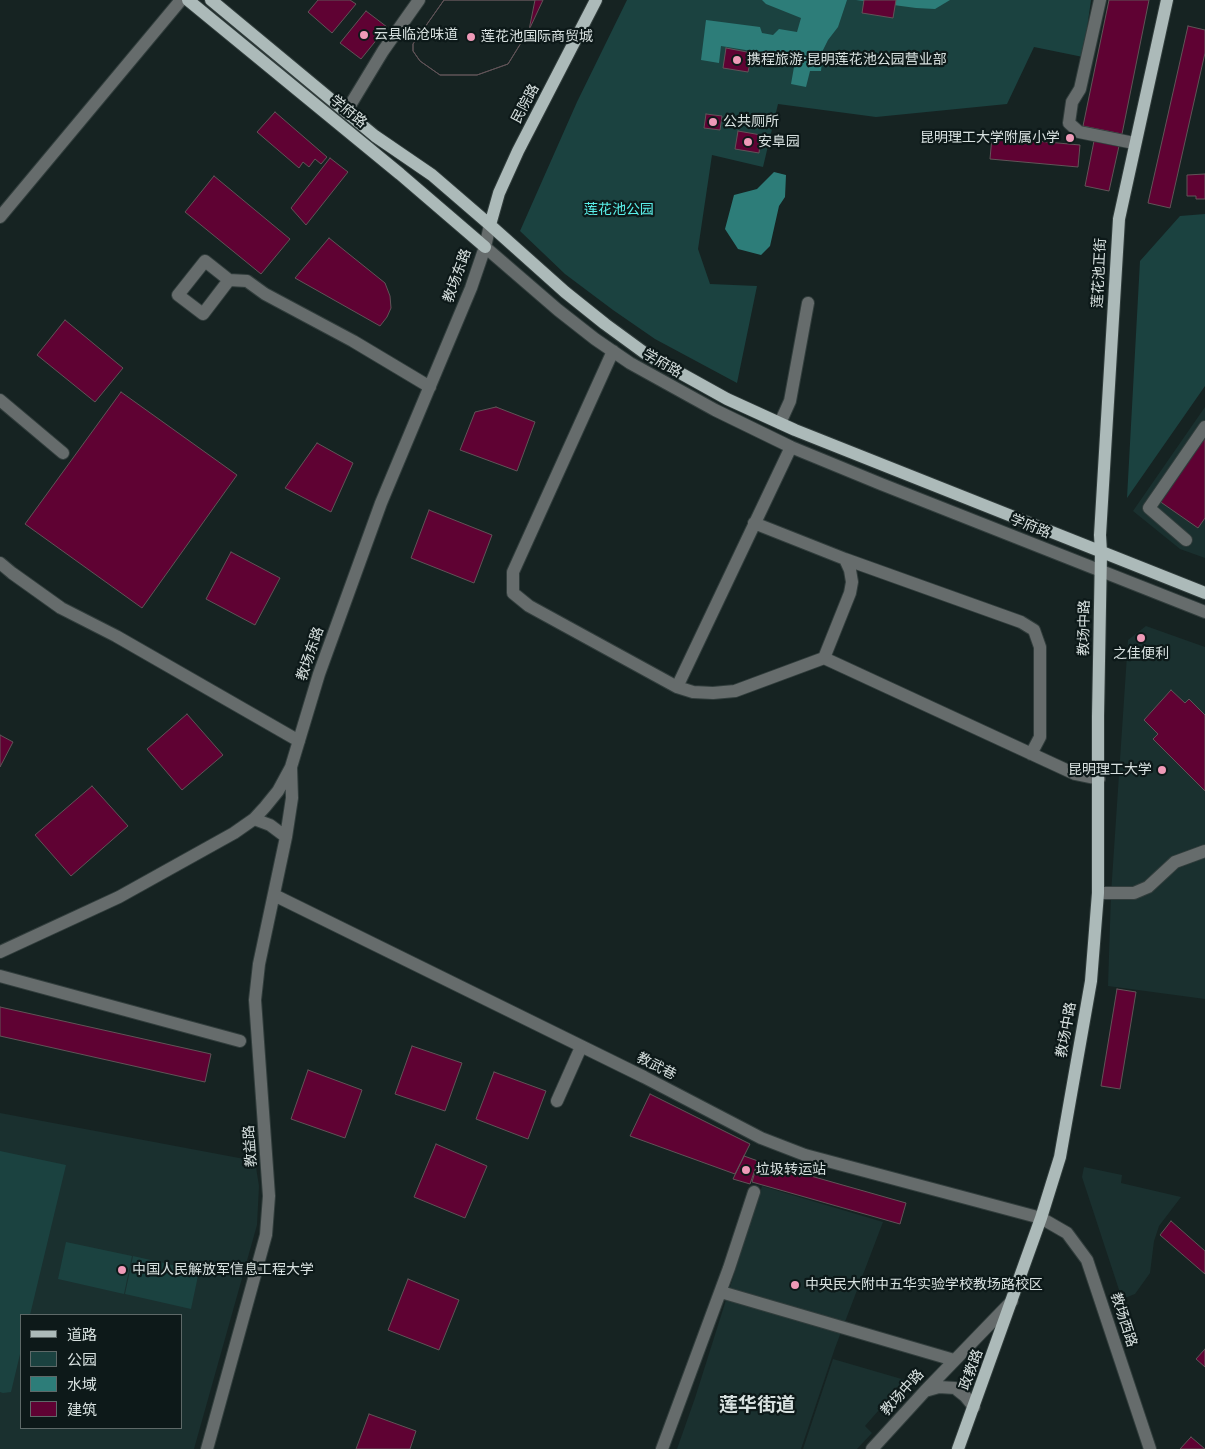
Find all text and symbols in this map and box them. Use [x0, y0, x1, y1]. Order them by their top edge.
place label: 云县临沧味道 [374, 27, 458, 43]
marker: 云县临沧味道 [358, 29, 370, 41]
place label: 莲花池国际商贸城 [481, 29, 593, 45]
marker: 莲花池国际商贸城 [465, 31, 477, 43]
place label: 携程旅游·昆明莲花池公园营业部 [747, 52, 947, 68]
marker: 携程旅游·昆明莲花池公园营业部 [731, 54, 743, 66]
street label: 民院路 [509, 82, 543, 126]
street label: 学府路 [326, 92, 370, 132]
place label: 公共厕所 [723, 114, 779, 130]
marker: 公共厕所 [707, 116, 719, 128]
place label: 昆明理工大学附属小学 [920, 130, 1060, 146]
marker: 昆明理工大学附属小学 [1064, 132, 1076, 144]
place label: 安阜园 [758, 134, 800, 150]
marker: 安阜园 [742, 136, 754, 148]
park label: 莲花池公园 [584, 202, 654, 218]
street label: 莲花池正街 [1090, 238, 1110, 308]
street label: 教场东路 [441, 247, 475, 305]
street label: 学府路 [640, 346, 684, 382]
street label: 学府路 [1007, 511, 1053, 543]
street label: 教场中路 [1076, 600, 1094, 656]
street label: 教场东路 [294, 625, 328, 683]
marker: 之佳便利 [1135, 632, 1147, 644]
place label: 之佳便利 [1113, 646, 1169, 662]
place label: 昆明理工大学 [1068, 762, 1152, 778]
marker: 昆明理工大学 [1156, 764, 1168, 776]
street label: 教场中路 [1054, 1001, 1080, 1059]
street label: 教武巷 [633, 1050, 679, 1084]
street label: 教益路 [241, 1124, 261, 1168]
place label: 垃圾转运站 [756, 1162, 826, 1178]
marker: 垃圾转运站 [740, 1164, 752, 1176]
place label: 中国人民解放军信息工程大学 [132, 1262, 314, 1278]
marker: 中国人民解放军信息工程大学 [116, 1264, 128, 1276]
place label: 中央民大附中五华实验学校教场路校区 [805, 1277, 1043, 1293]
marker: 中央民大附中五华实验学校教场路校区 [789, 1279, 801, 1291]
street label: 教场西路 [1106, 1291, 1140, 1349]
legend [20, 1314, 182, 1429]
text: 道路 [67, 1326, 97, 1344]
street label: 政教路 [957, 1347, 987, 1393]
text: 公园 [67, 1351, 97, 1369]
street label: 教场中路 [878, 1367, 928, 1419]
text: 水域 [67, 1376, 97, 1394]
district label: 莲华街道 [719, 1395, 795, 1417]
text: 建筑 [67, 1401, 97, 1419]

